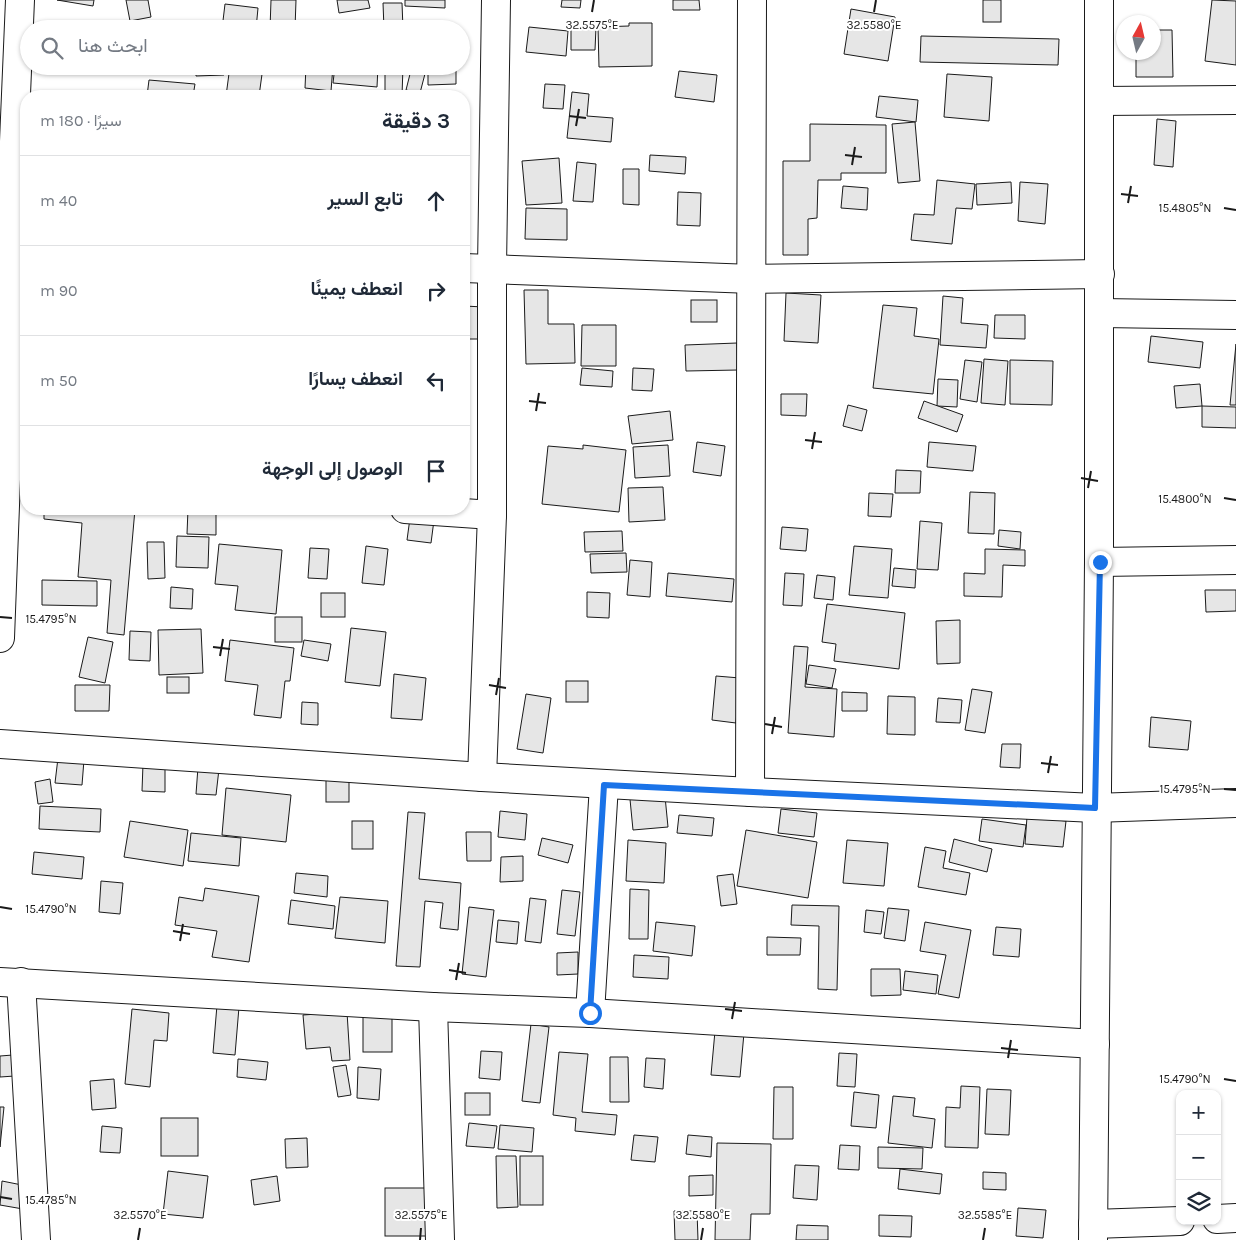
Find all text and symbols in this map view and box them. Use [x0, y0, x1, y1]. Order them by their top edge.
north arrow [1116, 15, 1161, 60]
text: 32.5575°E [566, 18, 618, 32]
text: 32.5580°E [846, 18, 902, 32]
search box [20, 20, 470, 75]
icon: search [38, 34, 66, 62]
text: ابحث هنا [78, 35, 148, 57]
text: 3 دقيقة [382, 109, 450, 133]
text: سيرًا · 180 m [40, 111, 122, 130]
icon: ahead [422, 187, 450, 215]
text: تابع السير [327, 188, 403, 210]
text: 40 m [40, 191, 77, 210]
text: 15.4805°N [1158, 201, 1212, 215]
icon: right [422, 277, 450, 305]
text: انعطف يمينًا [311, 278, 403, 300]
text: 90 m [40, 281, 78, 300]
icon: left [422, 367, 450, 395]
text: انعطف يسارًا [308, 368, 403, 390]
text: 50 m [40, 371, 77, 390]
icon: arrive [422, 457, 450, 485]
text: الوصول إلى الوجهة [262, 458, 403, 480]
text: 15.4800°N [1158, 492, 1212, 506]
route end [1089, 551, 1112, 574]
text: 15.4795°N [25, 612, 77, 626]
text: 15.4795°N [1159, 782, 1211, 796]
text: 15.4790°N [25, 902, 77, 916]
route start [579, 1002, 602, 1025]
text: 15.4790°N [1159, 1072, 1211, 1086]
map controls [1176, 1090, 1221, 1225]
button: + [1176, 1090, 1221, 1135]
button: − [1176, 1135, 1221, 1180]
button: layers [1176, 1180, 1221, 1225]
text: 15.4785°N [25, 1193, 77, 1207]
text: 32.5570°E [113, 1208, 167, 1222]
text: 32.5575°E [395, 1208, 447, 1222]
text: 32.5580°E [675, 1208, 731, 1222]
text: 32.5585°E [958, 1208, 1012, 1222]

